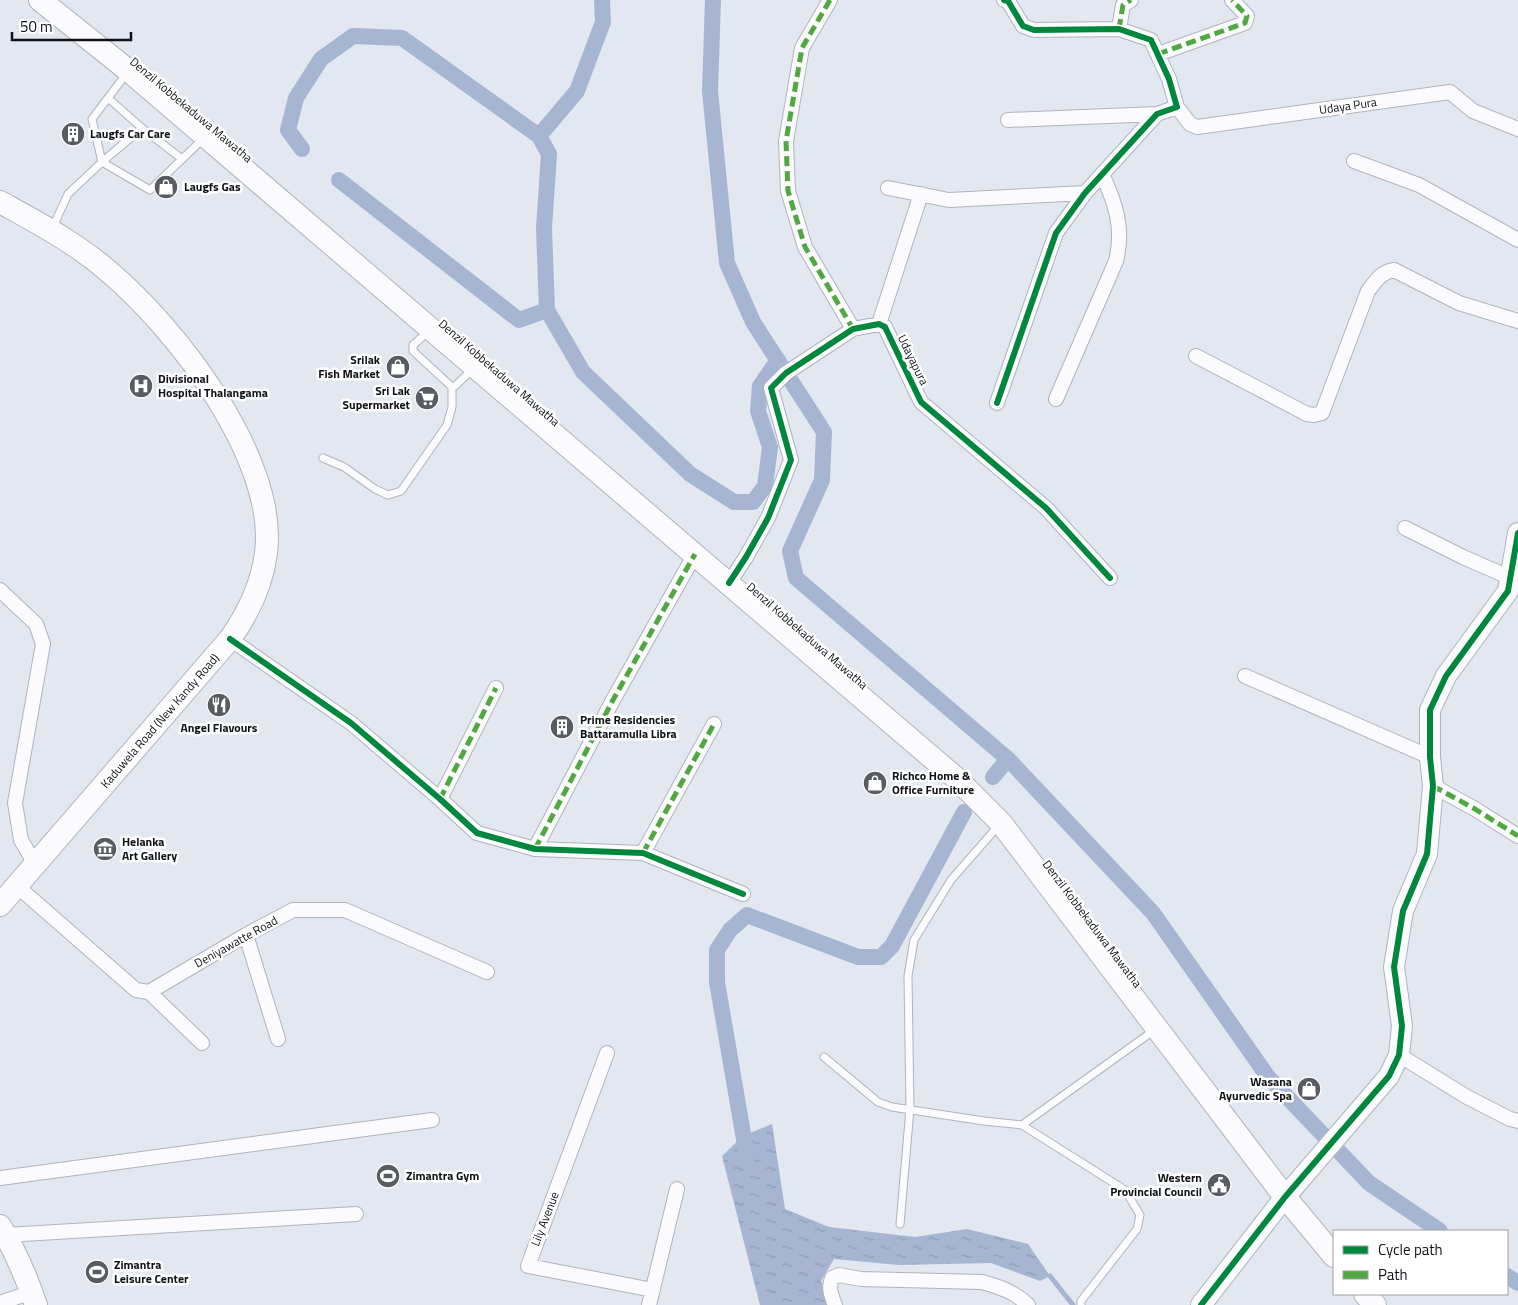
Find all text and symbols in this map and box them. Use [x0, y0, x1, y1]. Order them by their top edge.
scale bar [12, 10, 131, 42]
text: 50 m [20, 15, 53, 38]
street label: Denzil Kobbekaduwa Mawatha [126, 52, 257, 167]
street label: Udaya Pura [1318, 92, 1378, 119]
building icon: Laugfs Car Care [60, 121, 86, 147]
place label: Laugfs Car Care [90, 124, 170, 143]
shop icon: Laugfs Gas [153, 174, 179, 200]
place label: Laugfs Gas [184, 177, 241, 196]
street label: Denzil Kobbekaduwa Mawatha [434, 314, 564, 431]
street label: Udayapura [893, 331, 934, 388]
place label: Srilak Fish Market [318, 350, 381, 383]
shop icon: Srilak Fish Market [385, 354, 411, 380]
place label: Divisional Hospital Thalangama [158, 369, 268, 402]
hospital icon: Divisional Hospital Thalangama [128, 373, 154, 399]
place label: Sri Lak Supermarket [342, 381, 411, 414]
supermarket icon: Sri Lak Supermarket [414, 385, 440, 411]
street label: Denzil Kobbekaduwa Mawatha [742, 577, 872, 694]
street label: Kaduwela Road (New Kandy Road) [96, 649, 224, 792]
restaurant icon: Angel Flavours [206, 692, 232, 718]
place label: Prime Residencies Battaramulla Libra [580, 710, 677, 743]
building icon: Prime Residencies Battaramulla Libra [549, 714, 575, 740]
place label: Angel Flavours [181, 718, 258, 737]
place label: Richco Home & Office Furniture [892, 766, 974, 799]
shop icon: Richco Home & Office Furniture [862, 770, 888, 796]
place label: Helanka Art Gallery [122, 832, 177, 865]
museum icon: Helanka Art Gallery [92, 836, 118, 862]
street label: Denzil Kobbekaduwa Mawatha [1038, 856, 1147, 991]
street label: Deniyawatte Road [191, 911, 281, 972]
place label: Wasana Ayurvedic Spa [1219, 1072, 1292, 1105]
shop icon: Wasana Ayurvedic Spa [1296, 1076, 1322, 1102]
sports icon: Zimantra Gym [375, 1163, 401, 1189]
place label: Zimantra Gym [406, 1166, 479, 1185]
place label: Western Provincial Council [1110, 1168, 1202, 1201]
public building icon: Western Provincial Council [1206, 1172, 1232, 1198]
street label: Lily Avenue [525, 1189, 564, 1249]
legend [1333, 1230, 1508, 1295]
text: Cycle path [1378, 1238, 1443, 1261]
place label: Zimantra Leisure Center [114, 1255, 189, 1288]
sports icon: Zimantra Leisure Center [84, 1259, 110, 1285]
text: Path [1378, 1263, 1408, 1286]

